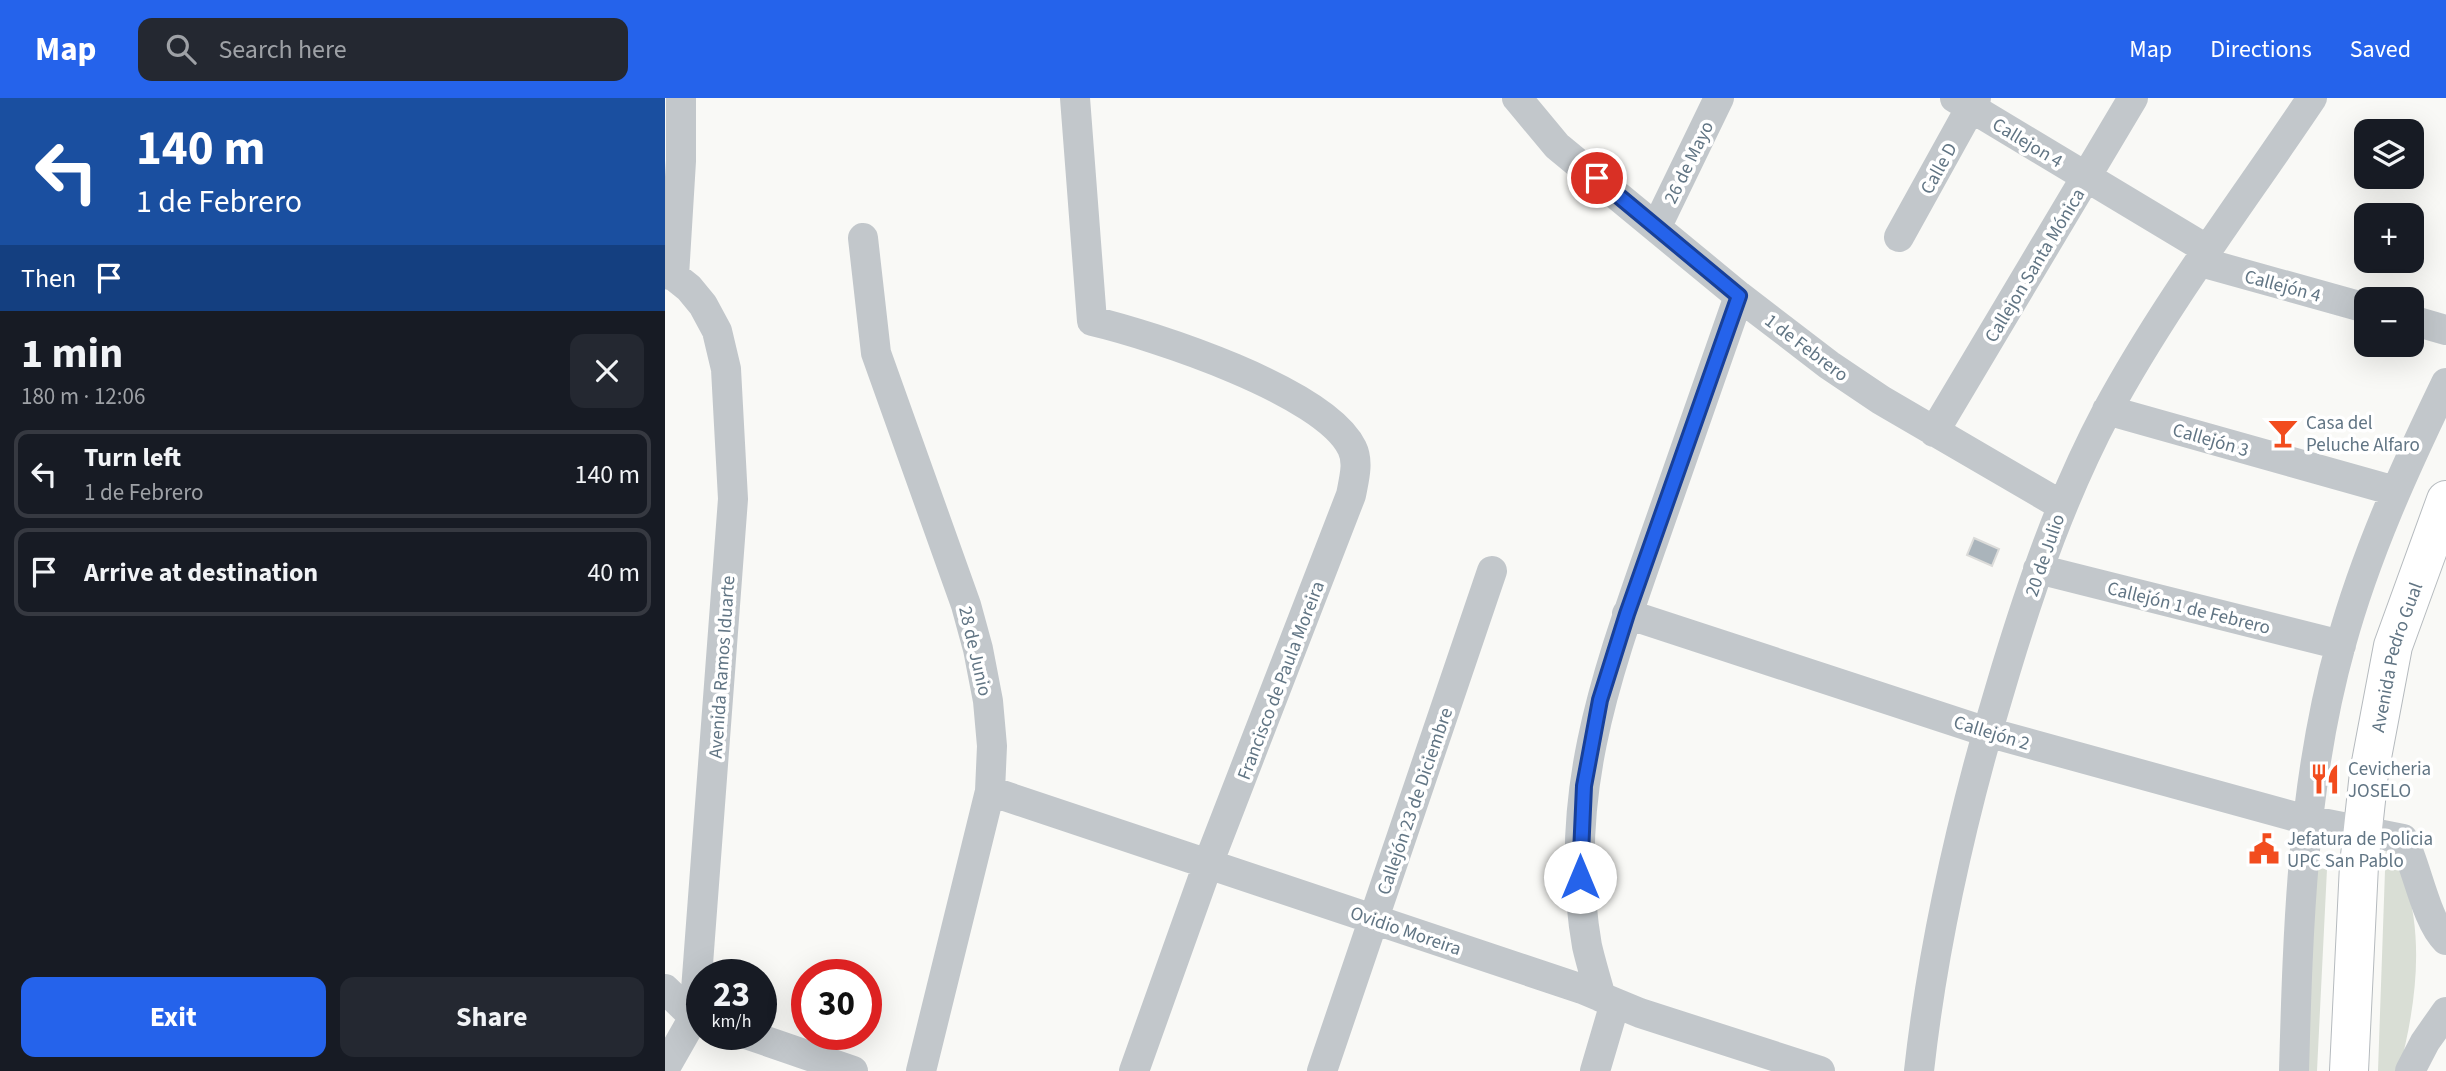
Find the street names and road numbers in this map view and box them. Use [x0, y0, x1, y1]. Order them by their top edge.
street label: Callejon 4 [1987, 112, 2068, 175]
street label: 26 de Mayo [1658, 117, 1721, 209]
street label: Calle D [1914, 138, 1964, 199]
street label: Callejon Santa Mónica [1979, 184, 2092, 348]
street label: Callejón 4 [2241, 263, 2324, 310]
street label: 1 de Febrero [1759, 308, 1854, 389]
street label: Callejón 3 [2169, 417, 2252, 464]
street label: 20 de Julio [2019, 511, 2072, 600]
street label: Avenida Ramos Iduarte [703, 575, 742, 759]
street label: Callejón 1 de Febrero [2104, 575, 2273, 642]
street label: Francisco de Paula Moreira [1231, 577, 1332, 784]
street label: Avenida Pedro Gual [2365, 578, 2430, 735]
street label: 28 de Junio [951, 604, 998, 699]
street label: Callejón 23 de Diciembre [1371, 704, 1460, 899]
street label: Callejón 2 [1950, 709, 2033, 758]
street label: Ovidio Moreira [1346, 900, 1465, 963]

